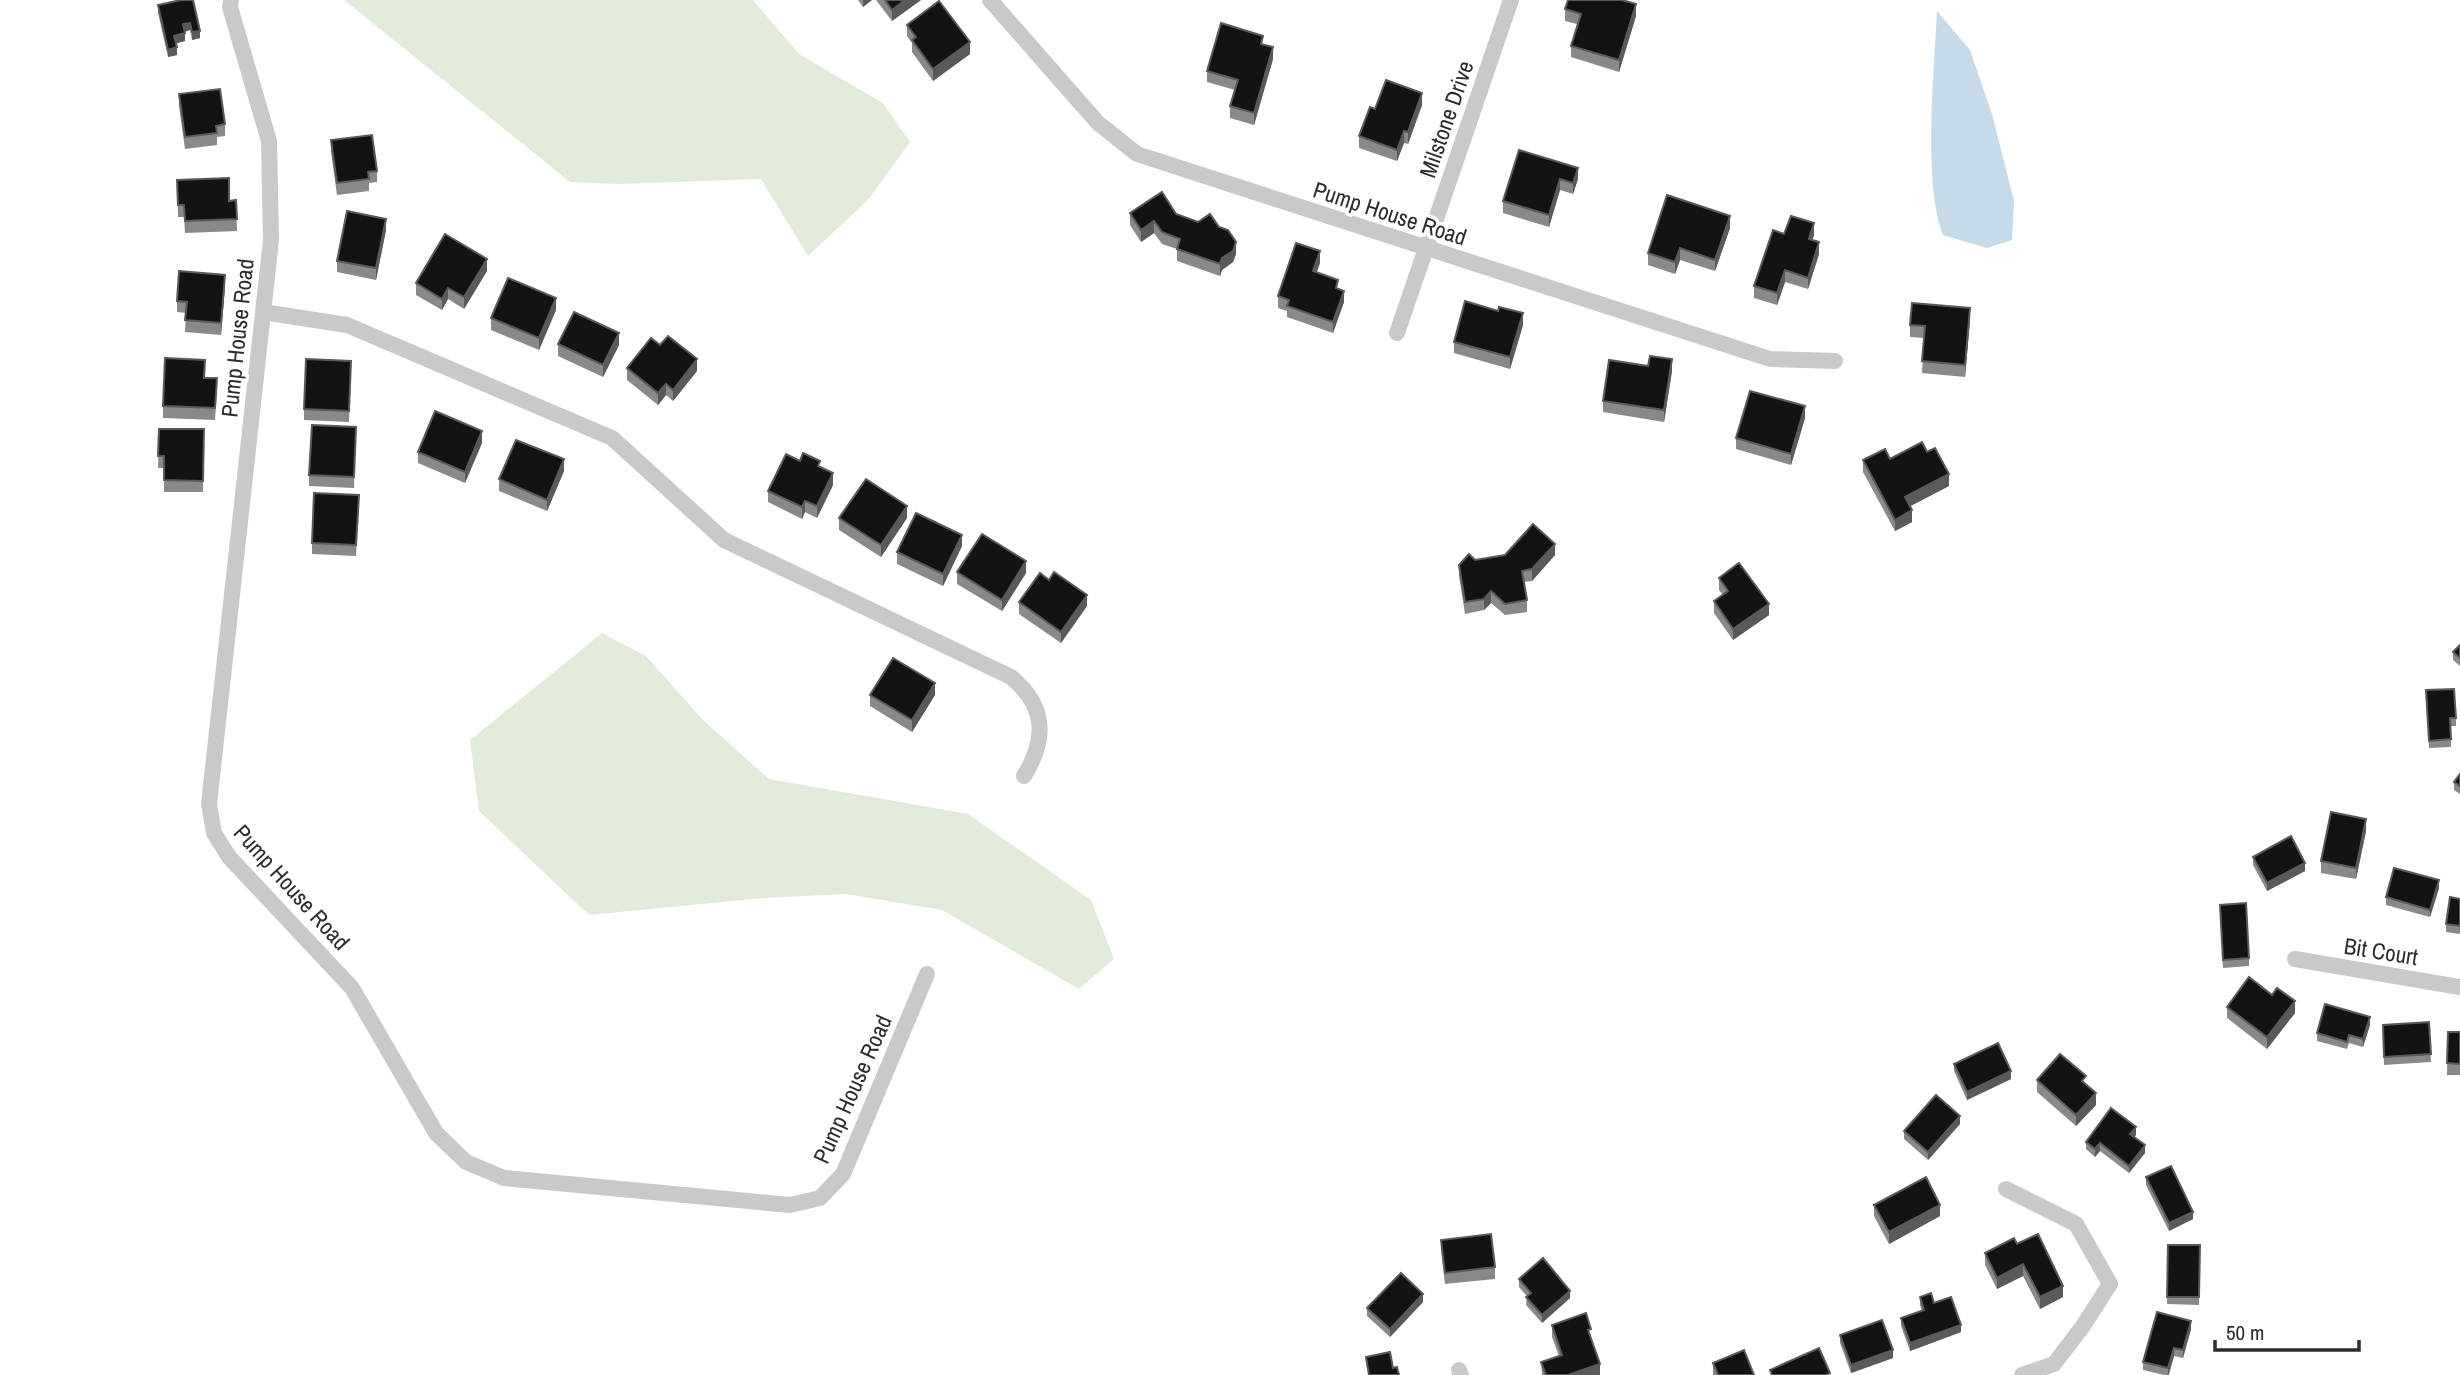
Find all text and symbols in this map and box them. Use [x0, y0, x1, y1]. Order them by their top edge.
street label: Milstone Drive [1412, 56, 1480, 182]
street label: Pump House Road [1309, 174, 1471, 252]
street label: Pump House Road [213, 257, 261, 419]
street label: Pump House Road [227, 817, 357, 957]
street label: Bit Court [2342, 930, 2420, 972]
street label: Pump House Road [805, 1010, 899, 1168]
scale bar [2215, 1308, 2358, 1352]
text: 50 m [2226, 1318, 2264, 1347]

